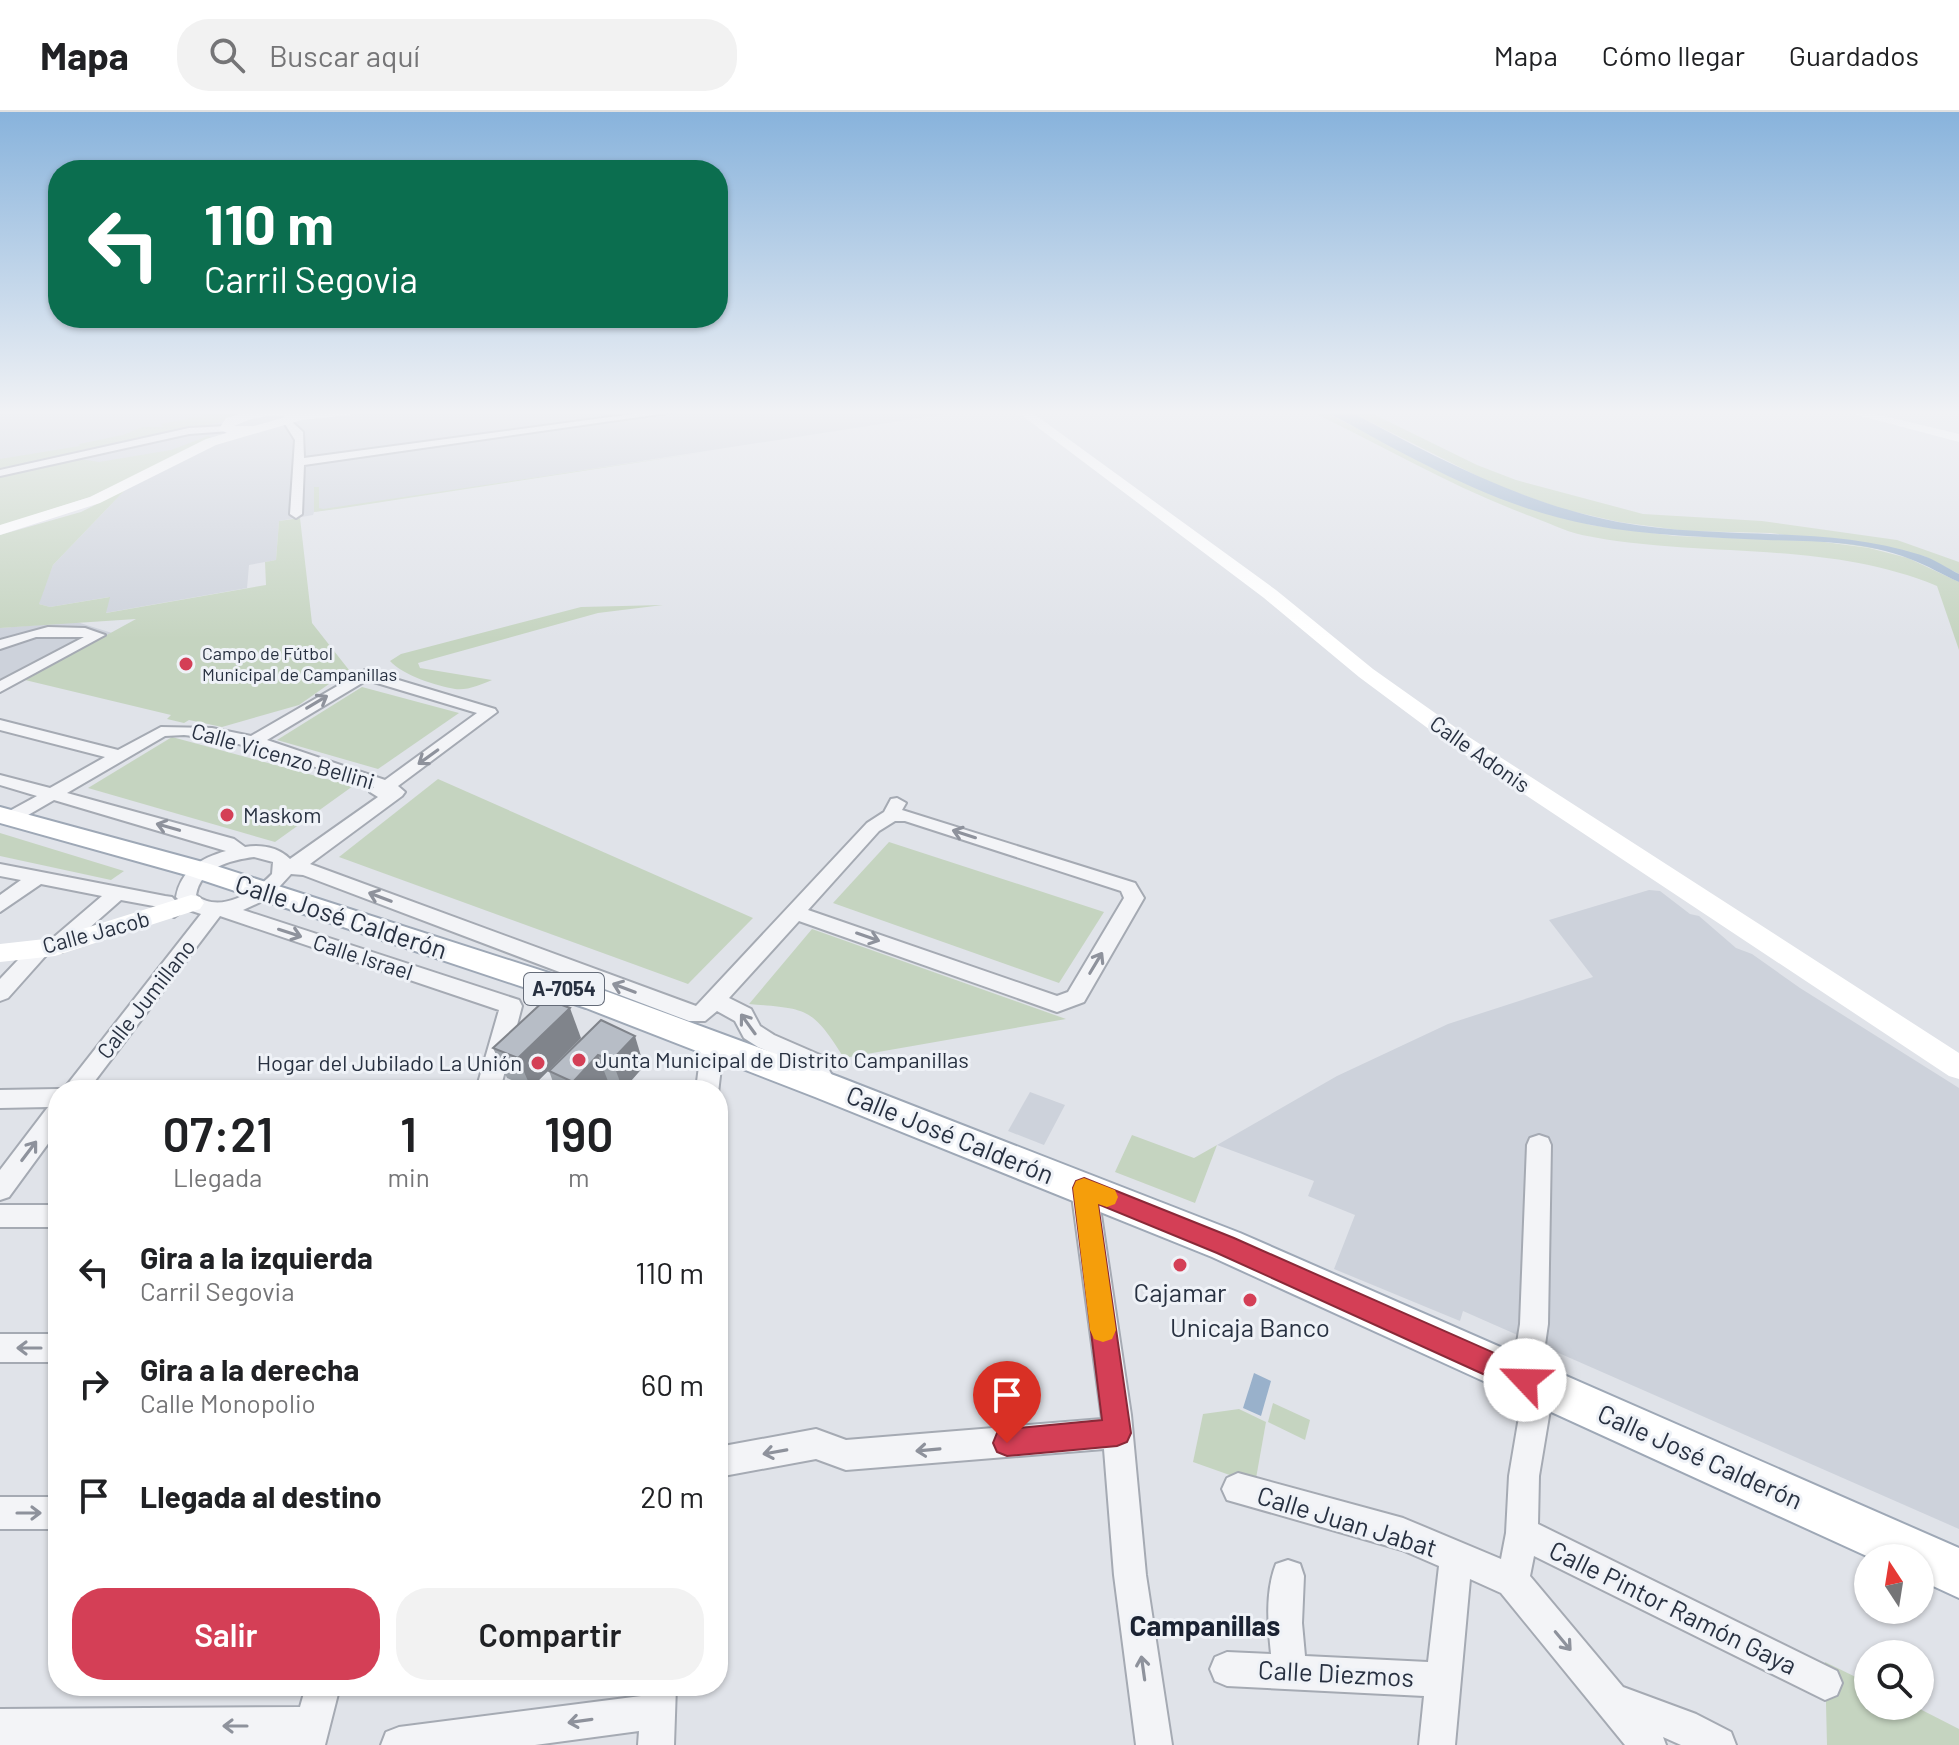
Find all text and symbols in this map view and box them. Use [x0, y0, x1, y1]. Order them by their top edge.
search box [177, 19, 737, 91]
text: Mapa [40, 32, 129, 78]
icon: search [205, 33, 249, 77]
text: Buscar aquí [269, 37, 420, 73]
text: Mapa [1494, 38, 1558, 72]
text: Cómo llegar [1602, 38, 1745, 72]
text: Guardados [1789, 38, 1919, 72]
text: 110 m [204, 189, 334, 256]
icon: left [72, 192, 176, 296]
text: Carril Segovia [204, 257, 418, 300]
place label: Campo de Fútbol Municipal de Campanillas [202, 642, 397, 685]
marker: Campo de Fútbol Municipal de Campanillas [177, 655, 195, 673]
one-way arrow [305, 694, 328, 710]
street label: Calle Adonis [1426, 709, 1535, 797]
street label: Calle Vicenzo Bellini [189, 716, 378, 794]
one-way arrow [417, 749, 439, 765]
place label: Maskom [243, 801, 321, 827]
marker: Maskom [218, 806, 236, 824]
one-way arrow [156, 818, 182, 833]
one-way arrow [952, 826, 977, 840]
street label: Calle José Calderón [232, 867, 451, 964]
one-way arrow [368, 889, 393, 903]
street label: Calle Jacob [39, 904, 152, 958]
one-way arrow [277, 926, 302, 941]
street label: Calle Israel [310, 928, 416, 984]
one-way arrow [855, 931, 880, 946]
street label: Calle Jumillano [91, 934, 200, 1063]
one-way arrow [1088, 952, 1104, 975]
road number: A-7054 [524, 973, 604, 1005]
one-way arrow [612, 980, 637, 994]
one-way arrow [740, 1014, 757, 1035]
place label: Junta Municipal de Distrito Campanillas [595, 1046, 969, 1072]
place label: Hogar del Jubilado La Unión [257, 1049, 522, 1075]
marker: Junta Municipal de Distrito Campanillas [570, 1051, 588, 1069]
marker: Hogar del Jubilado La Unión [529, 1054, 547, 1072]
street label: Calle José Calderón [842, 1078, 1059, 1189]
text: 07:21 [162, 1104, 273, 1162]
text: 1 [400, 1104, 417, 1162]
text: 190 [544, 1104, 614, 1162]
one-way arrow [20, 1141, 37, 1162]
text: Llegada [173, 1161, 262, 1192]
text: min [388, 1161, 430, 1192]
text: m [568, 1161, 590, 1192]
text: Gira a la izquierda [140, 1239, 373, 1275]
icon: left [72, 1250, 116, 1294]
text: 110 m [635, 1254, 704, 1290]
marker: Cajamar [1171, 1256, 1189, 1274]
text: Carril Segovia [140, 1275, 295, 1306]
place label: Cajamar [1134, 1276, 1227, 1307]
marker: Unicaja Banco [1241, 1291, 1259, 1309]
place label: Unicaja Banco [1170, 1311, 1330, 1342]
position arrow [1483, 1338, 1567, 1422]
one-way arrow [16, 1340, 43, 1356]
text: Gira a la derecha [140, 1351, 359, 1387]
pin [973, 1361, 1041, 1443]
icon: right [72, 1362, 116, 1406]
text: 60 m [641, 1366, 704, 1402]
icon: arrive [985, 1373, 1029, 1417]
text: Calle Monopolio [140, 1387, 316, 1418]
street label: Calle José Calderón [1593, 1397, 1808, 1515]
one-way arrow [915, 1442, 942, 1457]
one-way arrow [763, 1445, 789, 1460]
icon: arrive [72, 1474, 116, 1518]
text: Llegada al destino [140, 1478, 382, 1514]
text: 20 m [640, 1478, 704, 1514]
street label: Calle Juan Jabat [1254, 1478, 1441, 1563]
one-way arrow [15, 1505, 42, 1521]
street label: Calle Pintor Ramón Gaya [1545, 1533, 1802, 1680]
north arrow [1854, 1544, 1934, 1624]
map controls [1854, 1544, 1934, 1720]
button: Salir [72, 1588, 380, 1680]
button: Compartir [396, 1588, 704, 1680]
district label: Campanillas [1130, 1608, 1280, 1642]
one-way arrow [1554, 1630, 1572, 1651]
button: search [1854, 1640, 1934, 1720]
street label: Calle Diezmos [1257, 1653, 1415, 1692]
one-way arrow [1135, 1656, 1150, 1681]
one-way arrow [568, 1714, 594, 1729]
one-way arrow [222, 1718, 249, 1734]

